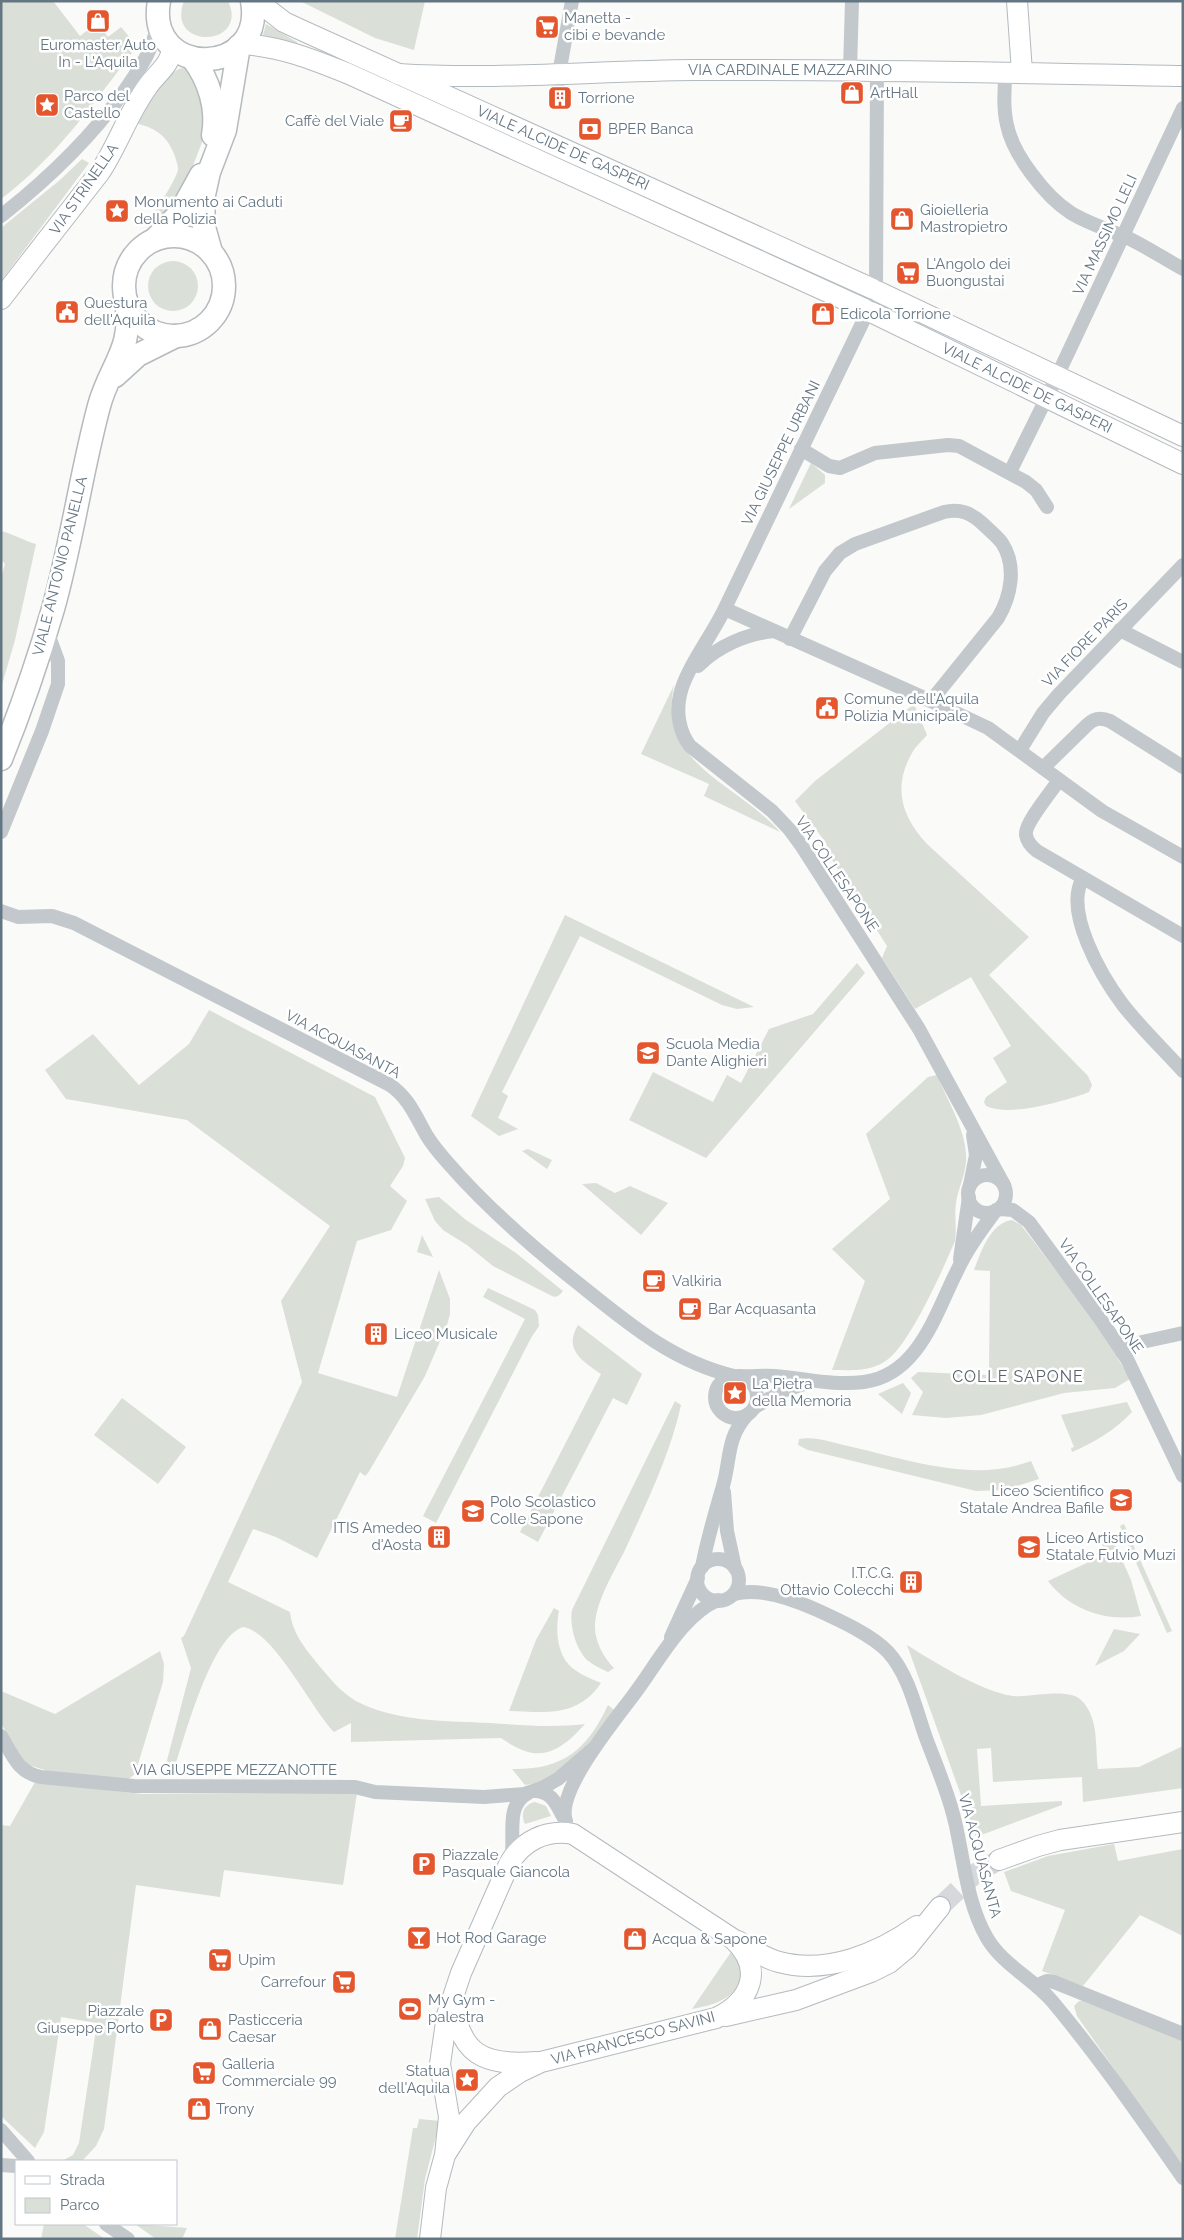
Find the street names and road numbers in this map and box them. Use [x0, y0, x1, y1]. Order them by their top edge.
street label: VIA CARDINALE MAZZARINO [688, 61, 892, 79]
street label: VIALE ALCIDE DE GASPERI [474, 102, 652, 194]
street label: VIA STRINELLA [46, 140, 122, 238]
street label: VIA MASSIMO LELI [1069, 172, 1141, 298]
street label: VIALE ALCIDE DE GASPERI [939, 339, 1115, 437]
street label: VIA GIUSEPPE URBANI [738, 377, 824, 529]
street label: VIALE ANTONIO PANELLA [29, 474, 91, 658]
street label: VIA FIORE PARIS [1038, 595, 1132, 691]
street label: VIA COLLESAPONE [792, 813, 882, 935]
street label: VIA ACQUASANTA [282, 1006, 404, 1082]
street label: VIA COLLESAPONE [1055, 1235, 1147, 1357]
street label: VIA GIUSEPPE MEZZANOTTE [133, 1761, 337, 1779]
street label: VIA ACQUASANTA [955, 1792, 1005, 1920]
street label: VIA FRANCESCO SAVINI [549, 2007, 717, 2069]

